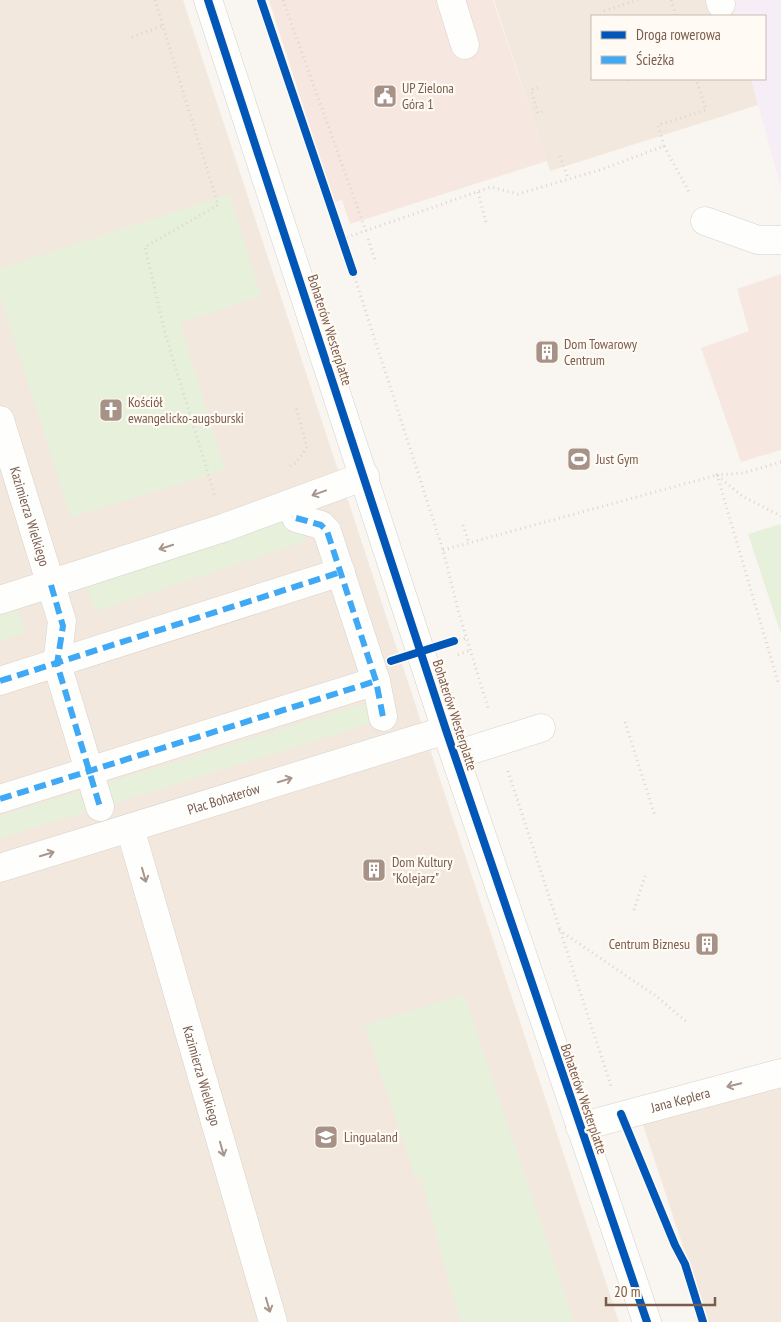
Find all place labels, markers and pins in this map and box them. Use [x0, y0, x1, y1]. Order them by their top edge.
place label: UP Zielona Góra 1 [402, 79, 454, 113]
public building icon: UP Zielona Góra 1 [372, 83, 398, 109]
place label: Dom Towarowy Centrum [564, 335, 638, 369]
building icon: Dom Towarowy Centrum [534, 339, 560, 365]
place label: Kościół ewangelicko-augsburski [128, 393, 244, 427]
church icon: Kościół ewangelicko-augsburski [98, 397, 124, 423]
sports icon: Just Gym [566, 446, 592, 472]
place label: Just Gym [595, 450, 638, 468]
place label: Dom Kultury "Kolejarz" [392, 853, 453, 887]
building icon: Dom Kultury "Kolejarz" [361, 857, 387, 883]
building icon: Centrum Biznesu [694, 931, 720, 957]
place label: Centrum Biznesu [609, 935, 690, 953]
school or university icon: Lingualand [313, 1124, 339, 1150]
place label: Lingualand [344, 1128, 398, 1146]

